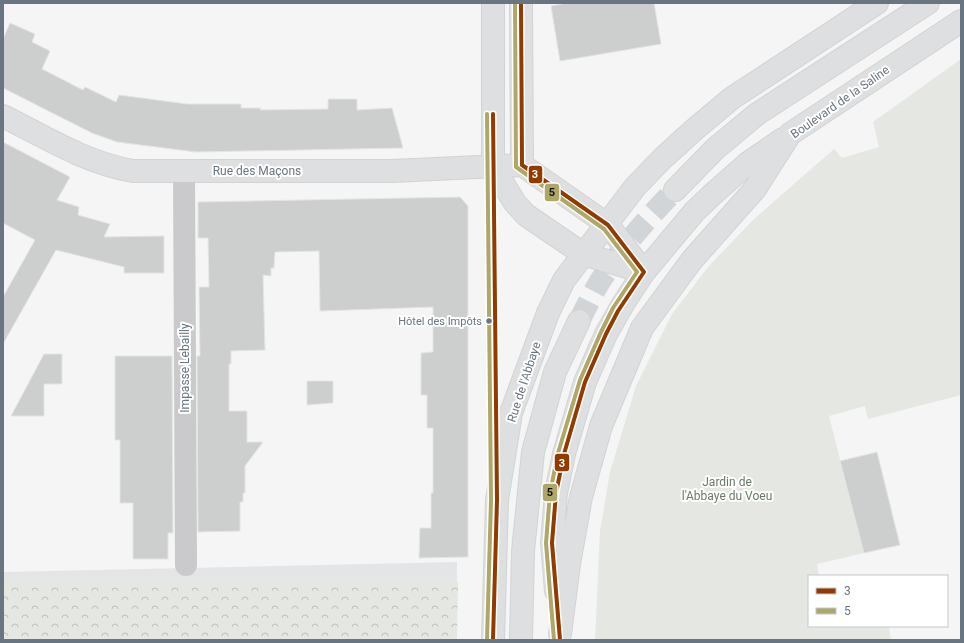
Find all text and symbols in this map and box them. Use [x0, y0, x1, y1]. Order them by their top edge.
street label: Boulevard de la Saline [788, 63, 892, 141]
street label: Rue des Maçons [213, 164, 301, 178]
line badge: 3 [528, 165, 543, 184]
text: 3 [532, 168, 538, 181]
line badge: 5 [544, 183, 560, 202]
text: 5 [549, 186, 555, 199]
place label: Hôtel des Impôts [398, 315, 482, 328]
marker: Hôtel des Impôts [484, 316, 494, 326]
street label: Impasse Lebailly [178, 323, 192, 413]
street label: Rue de l'Abbaye [504, 340, 544, 424]
line badge: 3 [554, 453, 570, 472]
text: 3 [559, 457, 565, 470]
park label: Jardin de l'Abbaye du Voeu [682, 475, 772, 503]
line badge: 5 [542, 483, 558, 502]
text: 5 [547, 486, 553, 499]
legend [808, 575, 948, 627]
text: 3 [844, 584, 851, 598]
text: 5 [844, 604, 851, 618]

